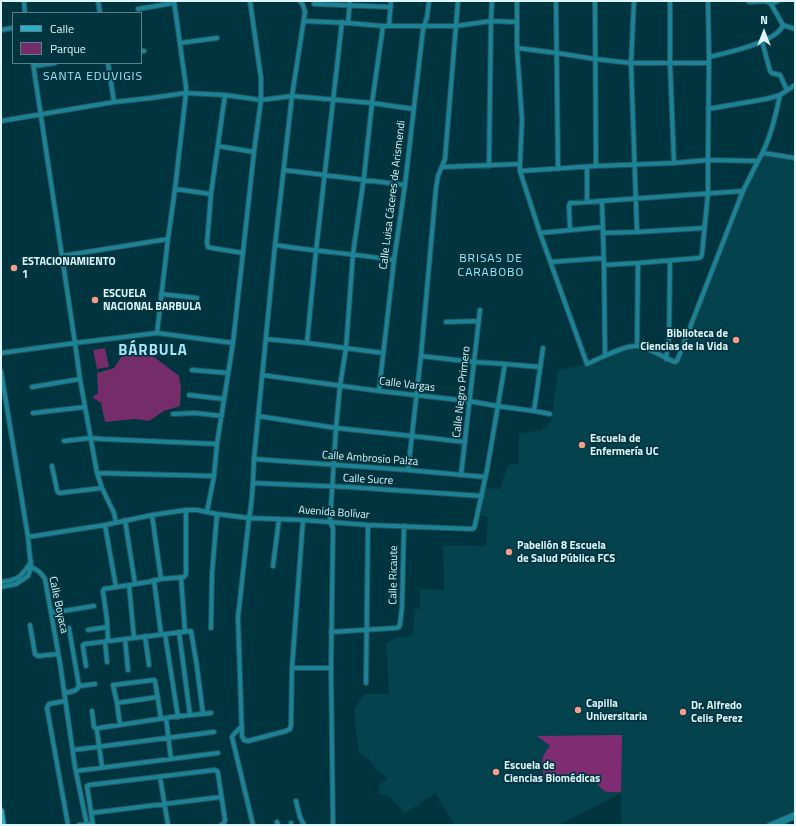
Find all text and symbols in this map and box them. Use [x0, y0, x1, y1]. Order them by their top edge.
legend [12, 12, 142, 64]
north arrow [744, 12, 784, 52]
text: N [760, 12, 768, 28]
text: Calle [50, 19, 74, 38]
text: Parque [50, 39, 86, 58]
district label: SANTA EDUVIGIS [43, 70, 143, 84]
street label: Calle Luisa Cáceres de Arismendi [377, 120, 409, 270]
district label: BRISAS DE CARABOBO [458, 252, 524, 280]
place label: ESTACIONAMIENTO 1 [22, 255, 116, 281]
marker: ESTACIONAMIENTO 1 [9, 263, 19, 273]
place label: ESCUELA NACIONAL BARBULA [103, 287, 201, 313]
marker: ESCUELA NACIONAL BARBULA [90, 295, 100, 305]
place label: Biblioteca de Ciencias de la Vida [640, 327, 728, 353]
marker: Biblioteca de Ciencias de la Vida [731, 335, 741, 345]
district label: BÁRBULA [118, 342, 188, 360]
street label: Calle Negro Primero [451, 346, 473, 438]
street label: Calle Vargas [378, 375, 436, 395]
place label: Escuela de Enfermería UC [590, 432, 659, 458]
marker: Escuela de Enfermería UC [577, 440, 587, 450]
street label: Calle Ambrosio Palza [321, 449, 419, 469]
street label: Calle Sucre [342, 472, 394, 488]
street label: Avenida Bolívar [298, 504, 370, 522]
place label: Pabellón 8 Escuela de Salud Pública FCS [517, 539, 615, 565]
street label: Calle Ricaute [387, 545, 401, 605]
marker: Pabellón 8 Escuela de Salud Pública FCS [504, 547, 514, 557]
street label: Calle Boyaca [46, 575, 70, 635]
place label: Capilla Universitaria [586, 697, 647, 723]
place label: Dr. Alfredo Celis Perez [691, 699, 743, 725]
marker: Capilla Universitaria [573, 705, 583, 715]
marker: Dr. Alfredo Celis Perez [678, 707, 688, 717]
place label: Escuela de Ciencias Biomédicas [504, 759, 600, 785]
marker: Escuela de Ciencias Biomédicas [491, 767, 501, 777]

